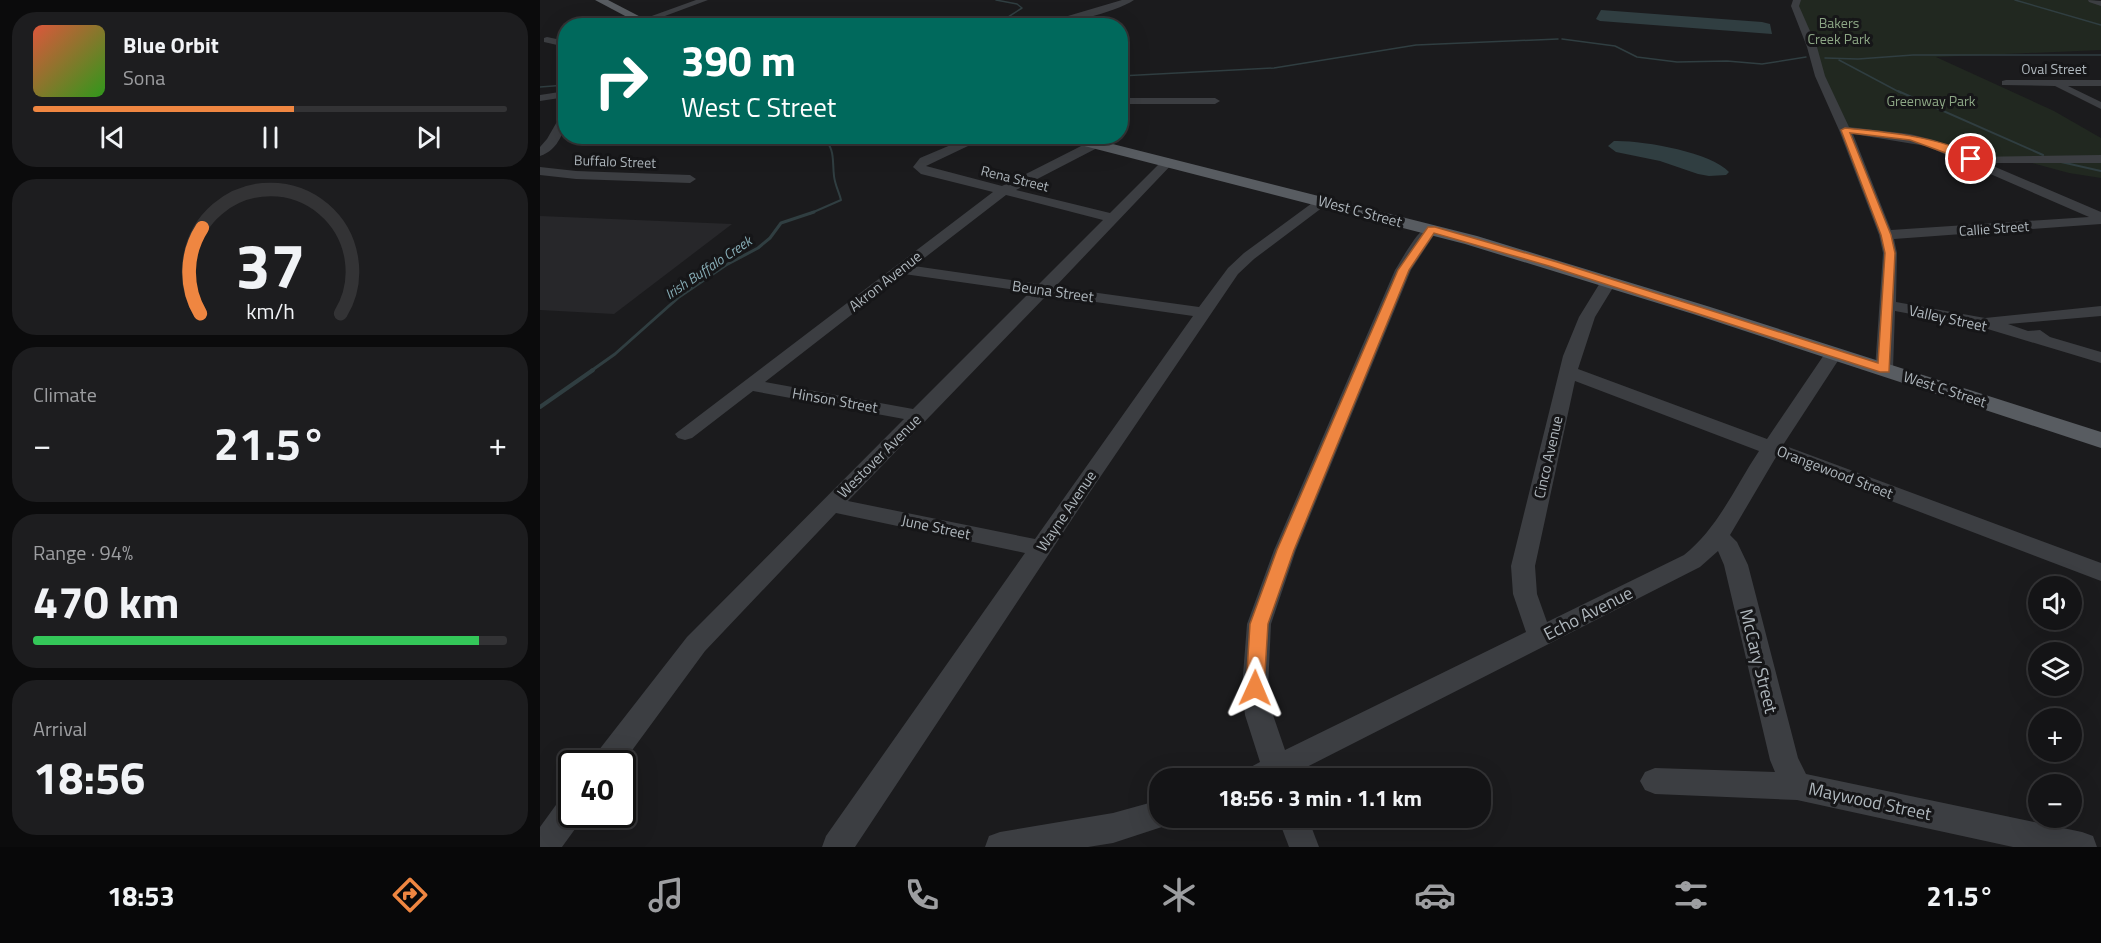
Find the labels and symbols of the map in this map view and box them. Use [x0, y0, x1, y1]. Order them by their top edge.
park label: Bakers Creek Park [1808, 12, 1871, 49]
street label: Oval Street [2021, 58, 2087, 79]
park label: Greenway Park [1886, 90, 1976, 111]
pin [1945, 133, 1996, 184]
street label: Buffalo Street [574, 149, 656, 173]
street label: Rena Street [979, 159, 1051, 197]
street label: West C Street [1315, 189, 1405, 233]
street label: Callie Street [1958, 215, 2030, 241]
water label: Irish Buffalo Creek [660, 229, 757, 304]
street label: Akron Avenue [843, 245, 927, 317]
street label: Beuna Street [1011, 274, 1096, 308]
street label: Valley Street [1907, 298, 1990, 338]
street label: West C Street [1900, 365, 1990, 413]
street label: Hinson Street [790, 381, 880, 419]
street label: Westover Avenue [832, 409, 926, 503]
street label: Cinco Avenue [1527, 413, 1569, 501]
street label: Orangewood Street [1773, 439, 1897, 505]
street label: Wayne Avenue [1030, 466, 1102, 556]
street label: June Street [899, 508, 973, 546]
street label: Echo Avenue [1539, 579, 1637, 647]
street label: McCary Street [1733, 606, 1785, 717]
position arrow [1223, 656, 1287, 720]
speed limit sign: 40 [558, 750, 636, 828]
street label: Maywood Street [1806, 775, 1935, 827]

